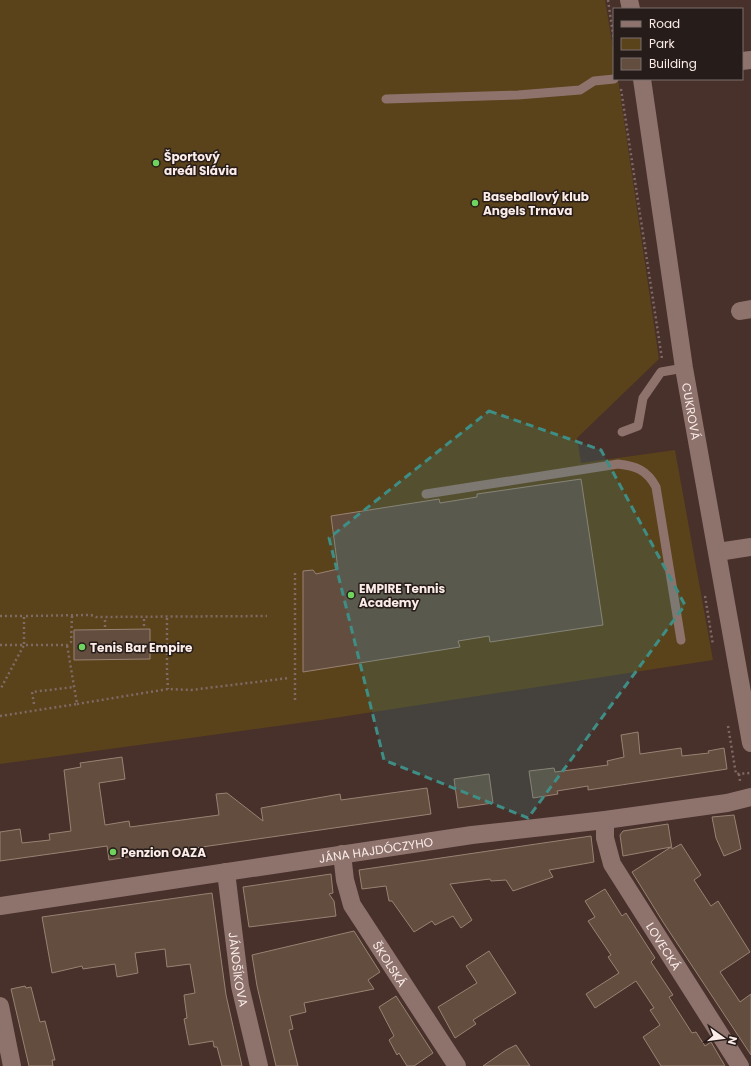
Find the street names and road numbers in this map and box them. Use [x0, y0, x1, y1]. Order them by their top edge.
street label: CUKROVÁ [678, 381, 705, 441]
street label: JÁNA HAJDÓCZYHO [317, 832, 434, 866]
street label: LOVECKÁ [642, 919, 685, 973]
street label: JÁNOŠÍKOVA [225, 931, 253, 1008]
street label: ŠKOLSKÁ [369, 937, 411, 990]

